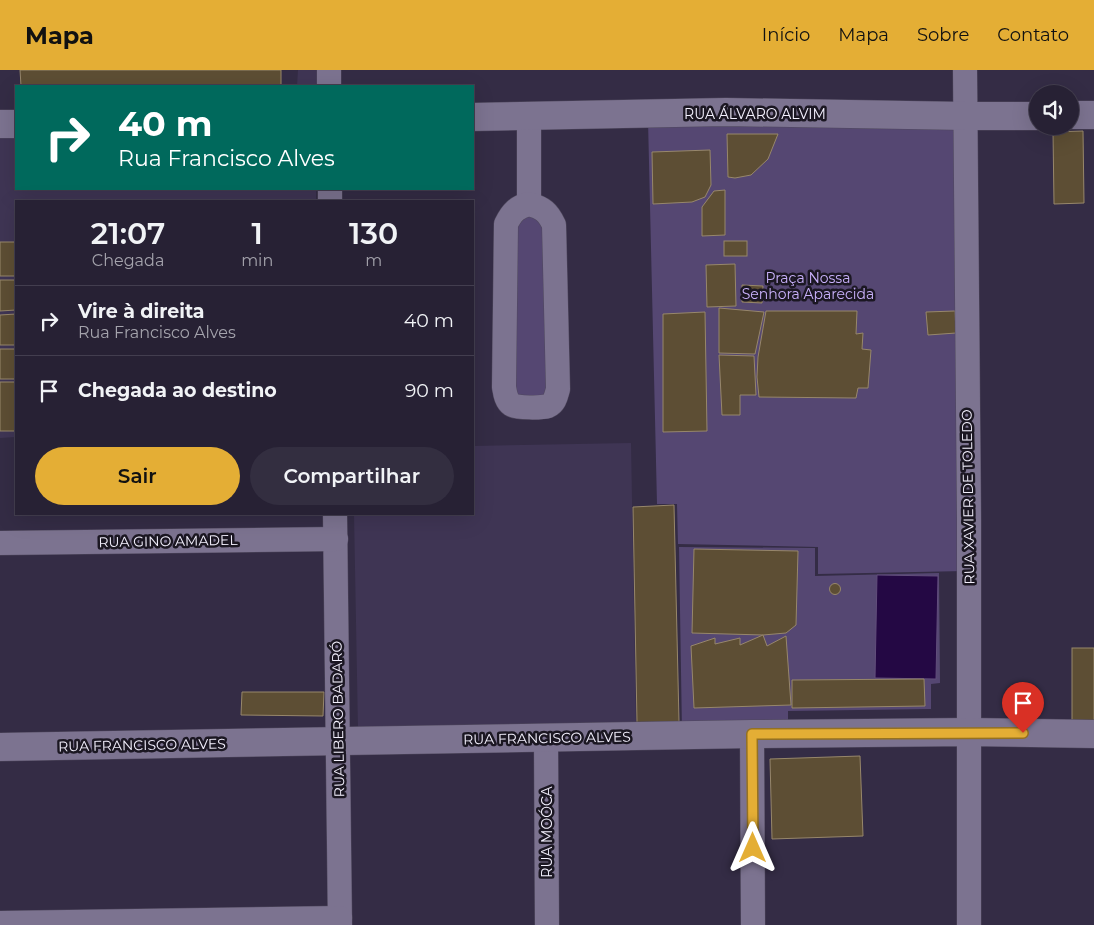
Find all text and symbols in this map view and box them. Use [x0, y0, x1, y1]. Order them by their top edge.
text: Mapa [25, 21, 94, 50]
text: Início [762, 24, 810, 46]
text: Mapa [838, 24, 889, 46]
text: Sobre [917, 24, 969, 46]
text: Contato [997, 24, 1069, 46]
map controls [1029, 85, 1079, 135]
button: sound [1029, 85, 1079, 135]
text: 40 m [118, 102, 213, 145]
icon: right [35, 105, 100, 170]
street label: RUA ÁLVARO ALVIM [684, 105, 826, 123]
text: Rua Francisco Alves [118, 145, 335, 172]
text: 21:07 [91, 215, 165, 252]
text: 1 [251, 215, 263, 252]
text: 130 [349, 215, 398, 252]
text: Chegada [92, 251, 164, 270]
text: min [241, 251, 273, 270]
text: m [365, 251, 382, 270]
park label: Praça Nossa Senhora Aparecida [742, 269, 874, 303]
text: Vire à direita [78, 300, 205, 323]
icon: right [35, 307, 63, 335]
text: 40 m [404, 309, 454, 332]
text: Rua Francisco Alves [78, 323, 236, 342]
icon: arrive [35, 377, 63, 405]
text: Chegada ao destino [78, 379, 277, 402]
text: 90 m [405, 379, 454, 402]
street label: RUA XAVIER DE TOLEDO [957, 409, 979, 585]
button: Sair [35, 447, 240, 505]
button: Compartilhar [250, 447, 454, 505]
street label: RUA GINO AMADEL [98, 531, 238, 551]
street label: RUA LIBERO BADARÓ [328, 640, 348, 797]
pin [1002, 682, 1044, 733]
icon: arrive [1009, 689, 1037, 717]
street label: RUA FRANCISCO ALVES [463, 728, 631, 748]
street label: RUA FRANCISCO ALVES [58, 735, 226, 755]
street label: RUA MOÓCA [538, 785, 556, 878]
position arrow [726, 821, 778, 873]

